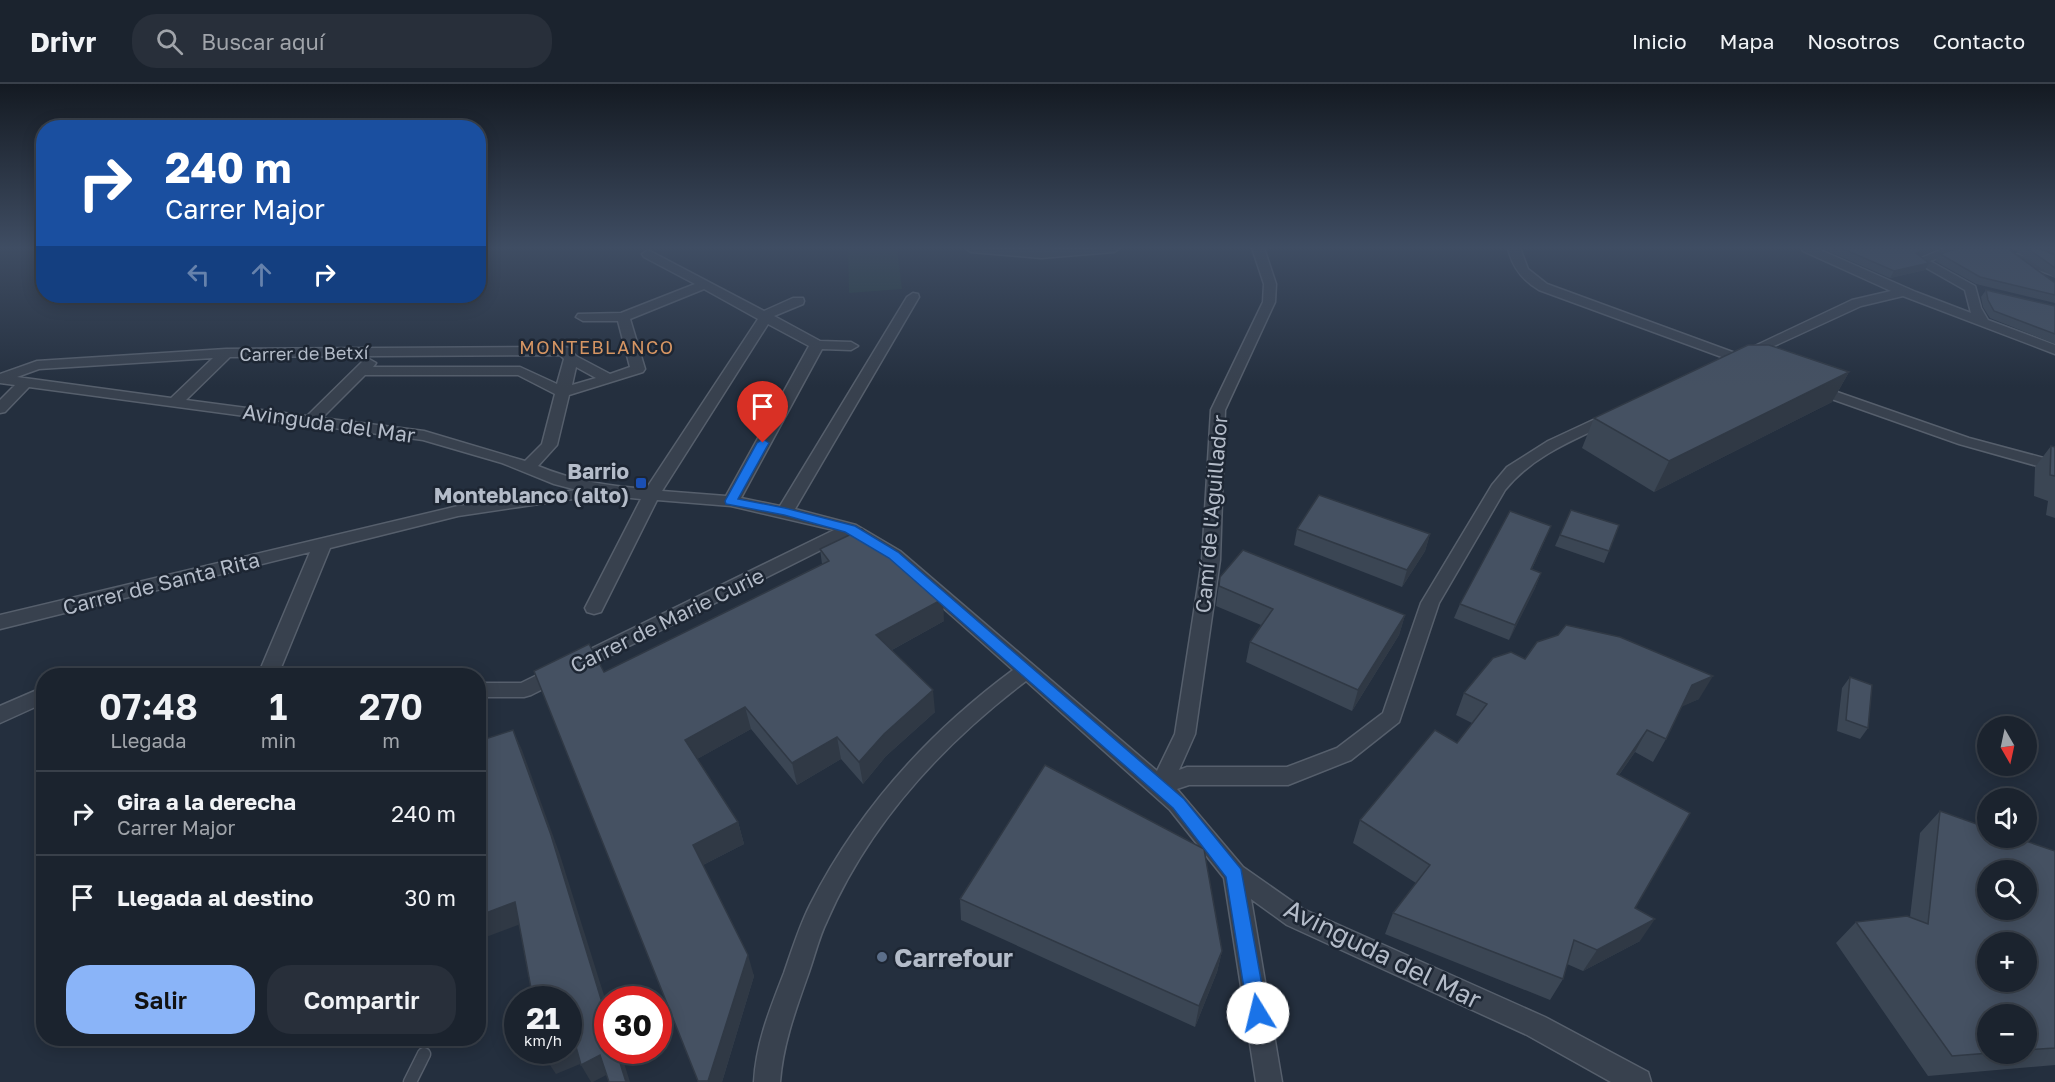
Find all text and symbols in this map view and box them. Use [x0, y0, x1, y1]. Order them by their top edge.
search box [132, 14, 552, 68]
text: Drivr [30, 25, 96, 58]
icon: search [153, 25, 186, 58]
text: Buscar aquí [201, 28, 325, 55]
text: Inicio [1632, 28, 1687, 54]
text: Mapa [1720, 28, 1774, 54]
text: Nosotros [1807, 28, 1900, 54]
text: Contacto [1933, 28, 2025, 54]
text: 240 m [165, 142, 291, 192]
icon: right [66, 144, 144, 222]
text: Carrer Major [165, 193, 325, 225]
icon: left [182, 258, 215, 291]
icon: ahead [245, 258, 278, 291]
icon: right [308, 258, 341, 291]
district label: MONTEBLANCO [519, 336, 675, 358]
street label: Carrer de Betxí [239, 341, 370, 365]
pin [737, 381, 788, 443]
icon: arrive [746, 390, 779, 423]
street label: Avinguda del Mar [241, 398, 417, 448]
street label: Camí de l'Aguillador [1189, 414, 1233, 614]
place label: Barrio Monteblanco (alto) [434, 458, 629, 508]
marker: Barrio Monteblanco (alto) [634, 476, 648, 490]
street label: Carrer de Santa Rita [60, 546, 262, 620]
street label: Carrer de Marie Curie [566, 562, 768, 678]
text: 07:48 [99, 685, 198, 728]
text: 1 [269, 685, 288, 728]
text: 270 [359, 685, 423, 728]
north arrow [1977, 716, 2037, 776]
map controls [1977, 716, 2037, 1064]
text: Llegada [110, 728, 186, 752]
text: min [261, 728, 296, 752]
text: m [382, 728, 400, 752]
text: Gira a la derecha [117, 788, 296, 815]
button: sound [1977, 788, 2037, 848]
icon: right [66, 797, 99, 830]
text: 240 m [391, 800, 456, 827]
text: Carrer Major [117, 815, 235, 839]
button: search [1977, 860, 2037, 920]
icon: arrive [66, 881, 99, 914]
text: Llegada al destino [117, 884, 314, 911]
text: 30 m [405, 884, 456, 911]
street label: Avinguda del Mar [1279, 893, 1487, 1015]
button: + [1977, 932, 2037, 992]
place label: Carrefour [894, 942, 1013, 973]
marker: Carrefour [875, 950, 889, 964]
button: Salir [66, 965, 255, 1034]
button: Compartir [267, 965, 456, 1034]
position arrow [1226, 981, 1290, 1045]
speed limit sign: 30 [594, 986, 672, 1064]
text: 21 [526, 1000, 560, 1036]
button: − [1977, 1004, 2037, 1064]
text: km/h [524, 1031, 562, 1049]

